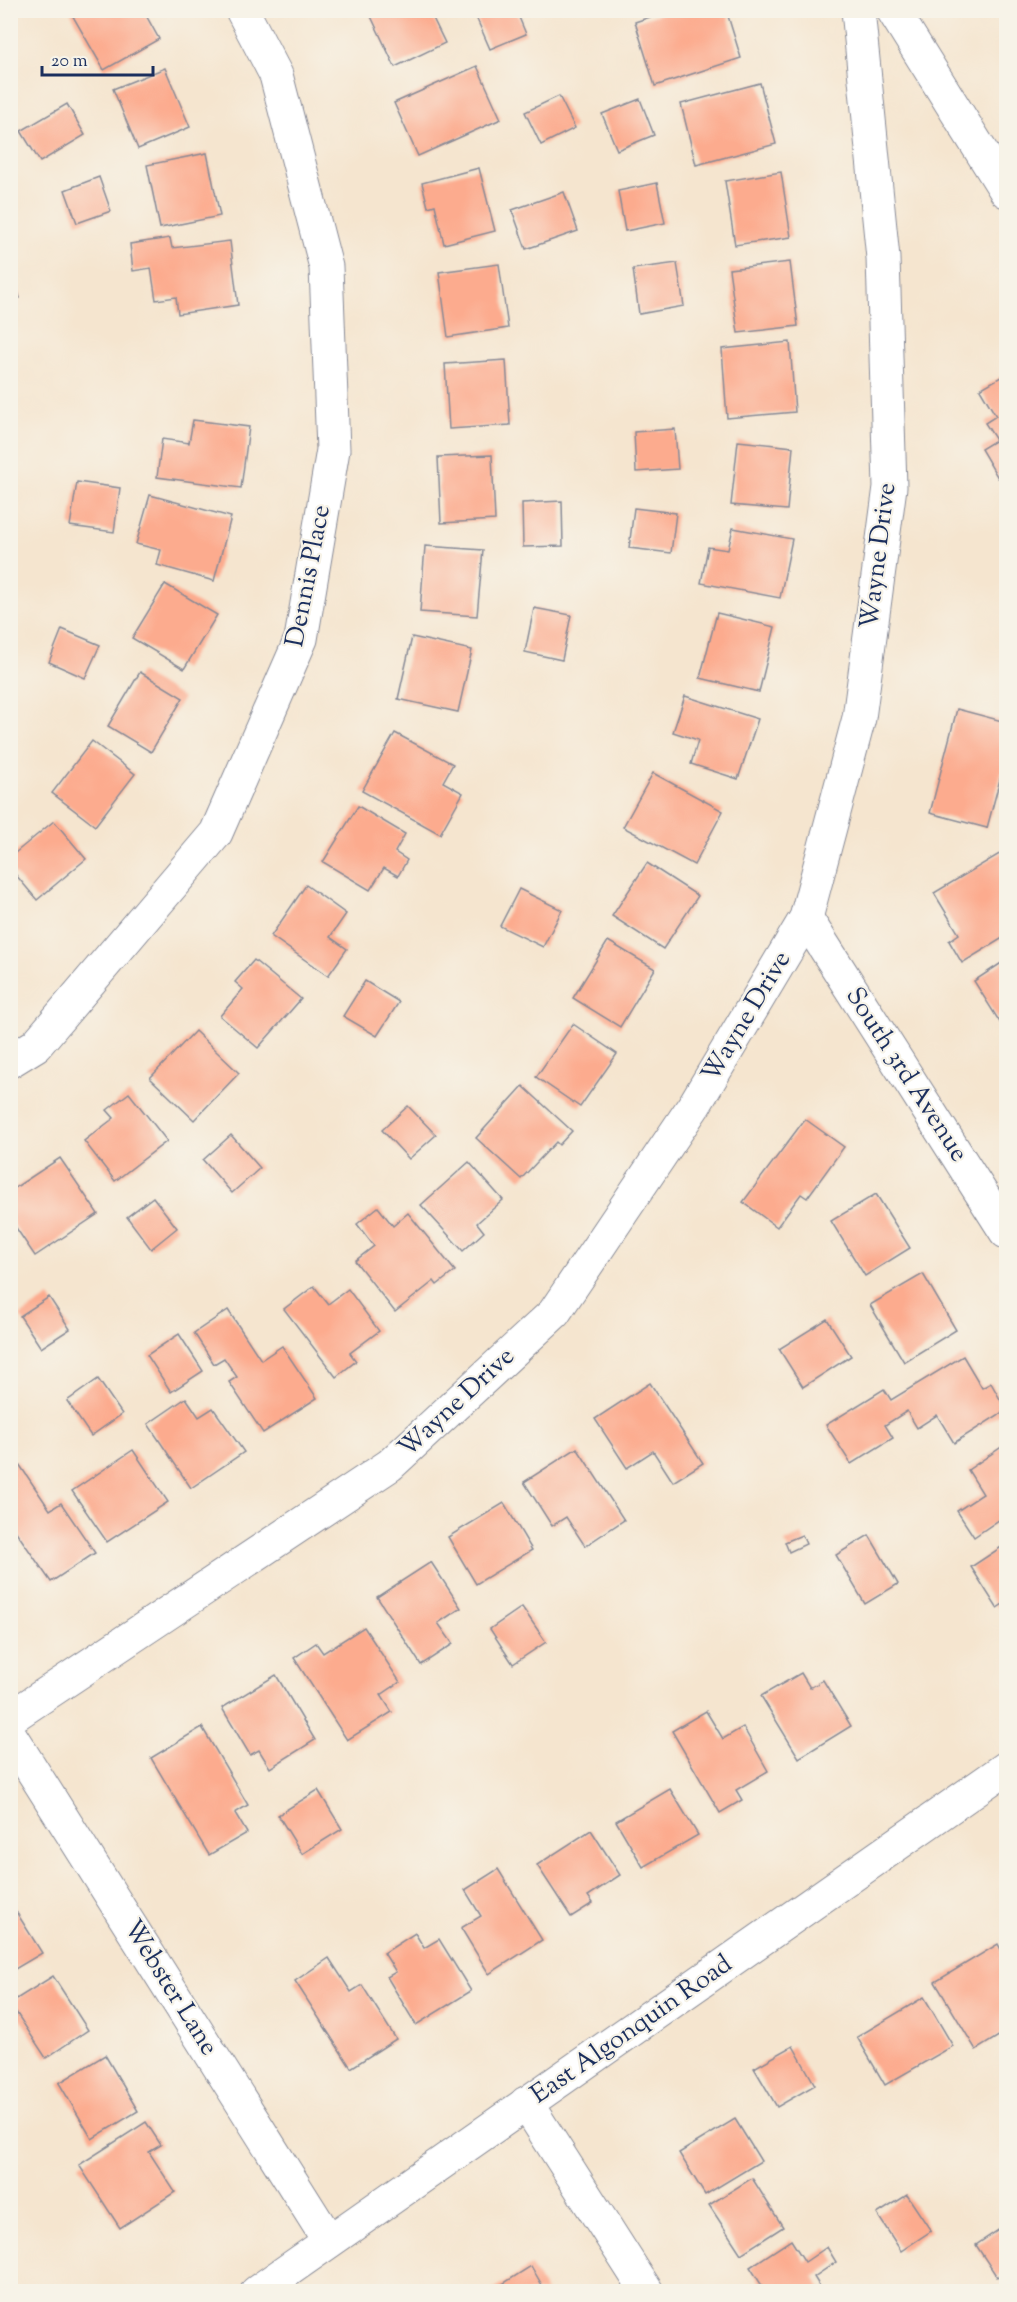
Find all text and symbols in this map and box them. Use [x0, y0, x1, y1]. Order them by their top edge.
scale bar [42, 39, 153, 77]
text: 20 m [51, 49, 88, 75]
street label: Wayne Drive [852, 481, 906, 631]
street label: Dennis Place [277, 502, 341, 650]
street label: Wayne Drive [693, 944, 801, 1090]
street label: South 3rd Avenue [836, 980, 976, 1170]
street label: Wayne Drive [391, 1339, 523, 1467]
street label: Webster Lane [114, 1913, 226, 2063]
street label: East Algonquin Road [524, 1946, 740, 2114]

